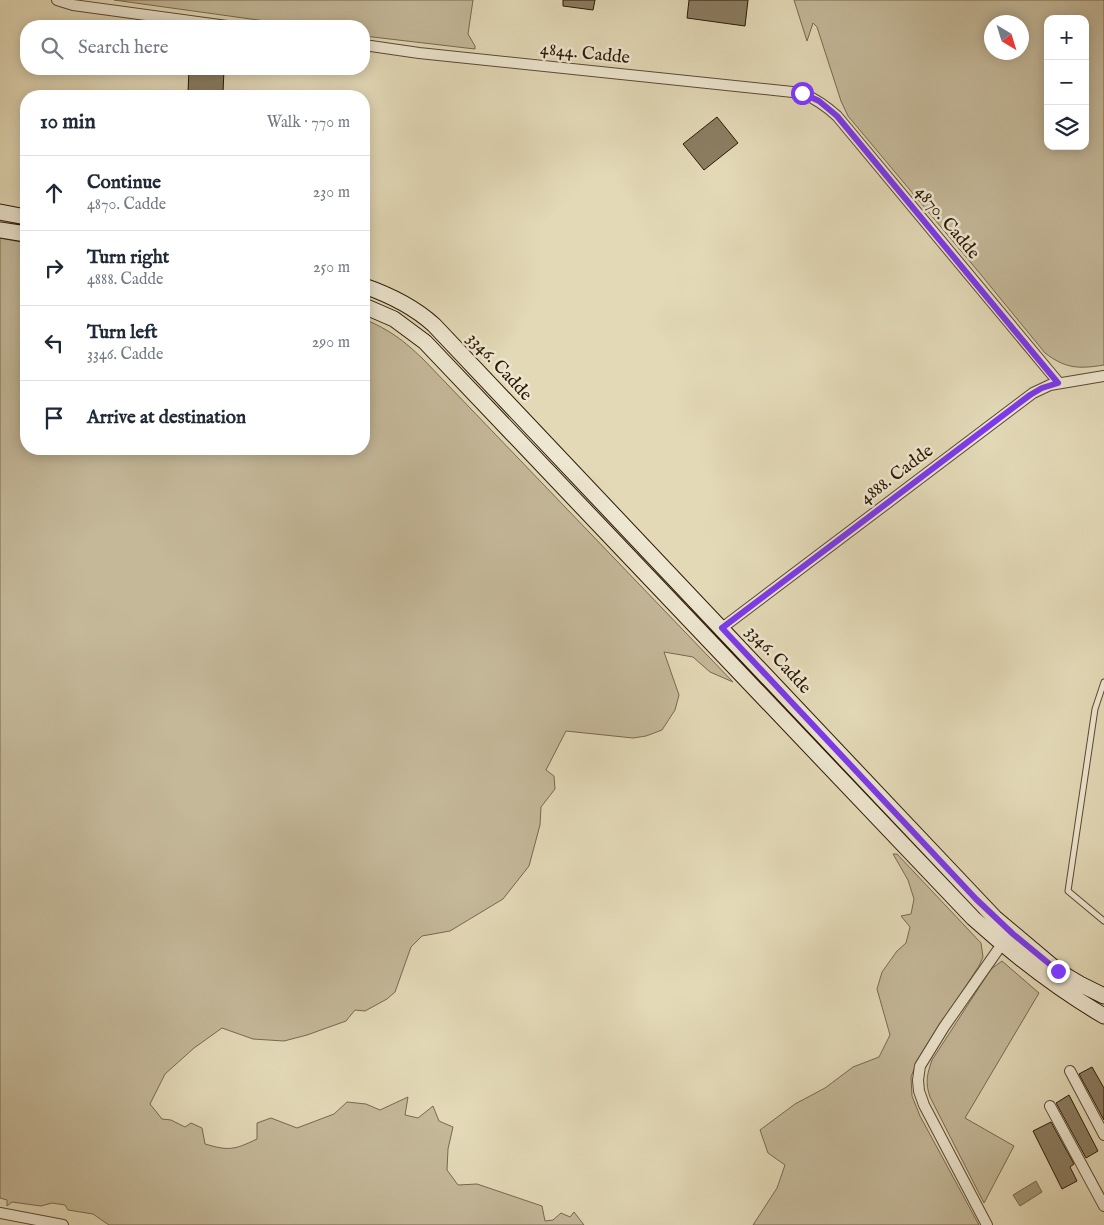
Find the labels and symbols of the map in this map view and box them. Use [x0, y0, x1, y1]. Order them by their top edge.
north arrow [984, 15, 1029, 60]
street label: 4844. Cadde [539, 38, 631, 70]
route start [791, 82, 814, 105]
street label: 4870. Cadde [910, 182, 984, 264]
street label: 3346. Cadde [461, 328, 537, 406]
street label: 4888. Cadde [856, 440, 938, 510]
street label: 3346. Cadde [740, 621, 816, 699]
route end [1047, 960, 1070, 983]

